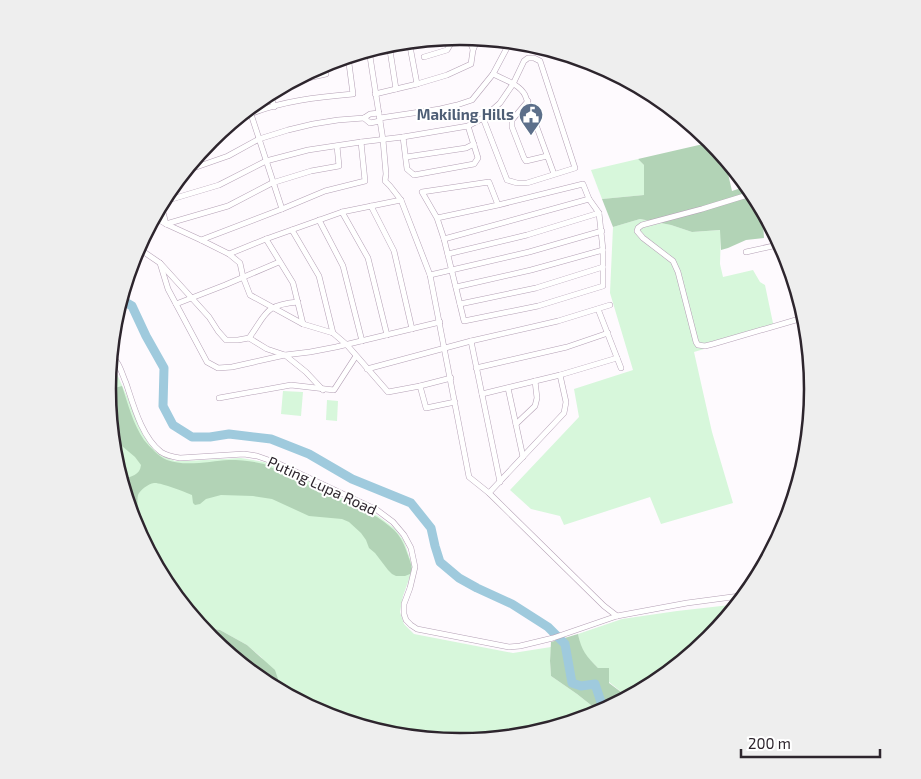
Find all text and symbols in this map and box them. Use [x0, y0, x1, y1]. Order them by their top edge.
public building icon: Makiling Hills [518, 102, 544, 136]
place label: Makiling Hills [417, 105, 514, 123]
street label: Puting Lupa Road [265, 452, 380, 518]
scale bar [741, 726, 880, 758]
text: 200 m [748, 734, 791, 752]

